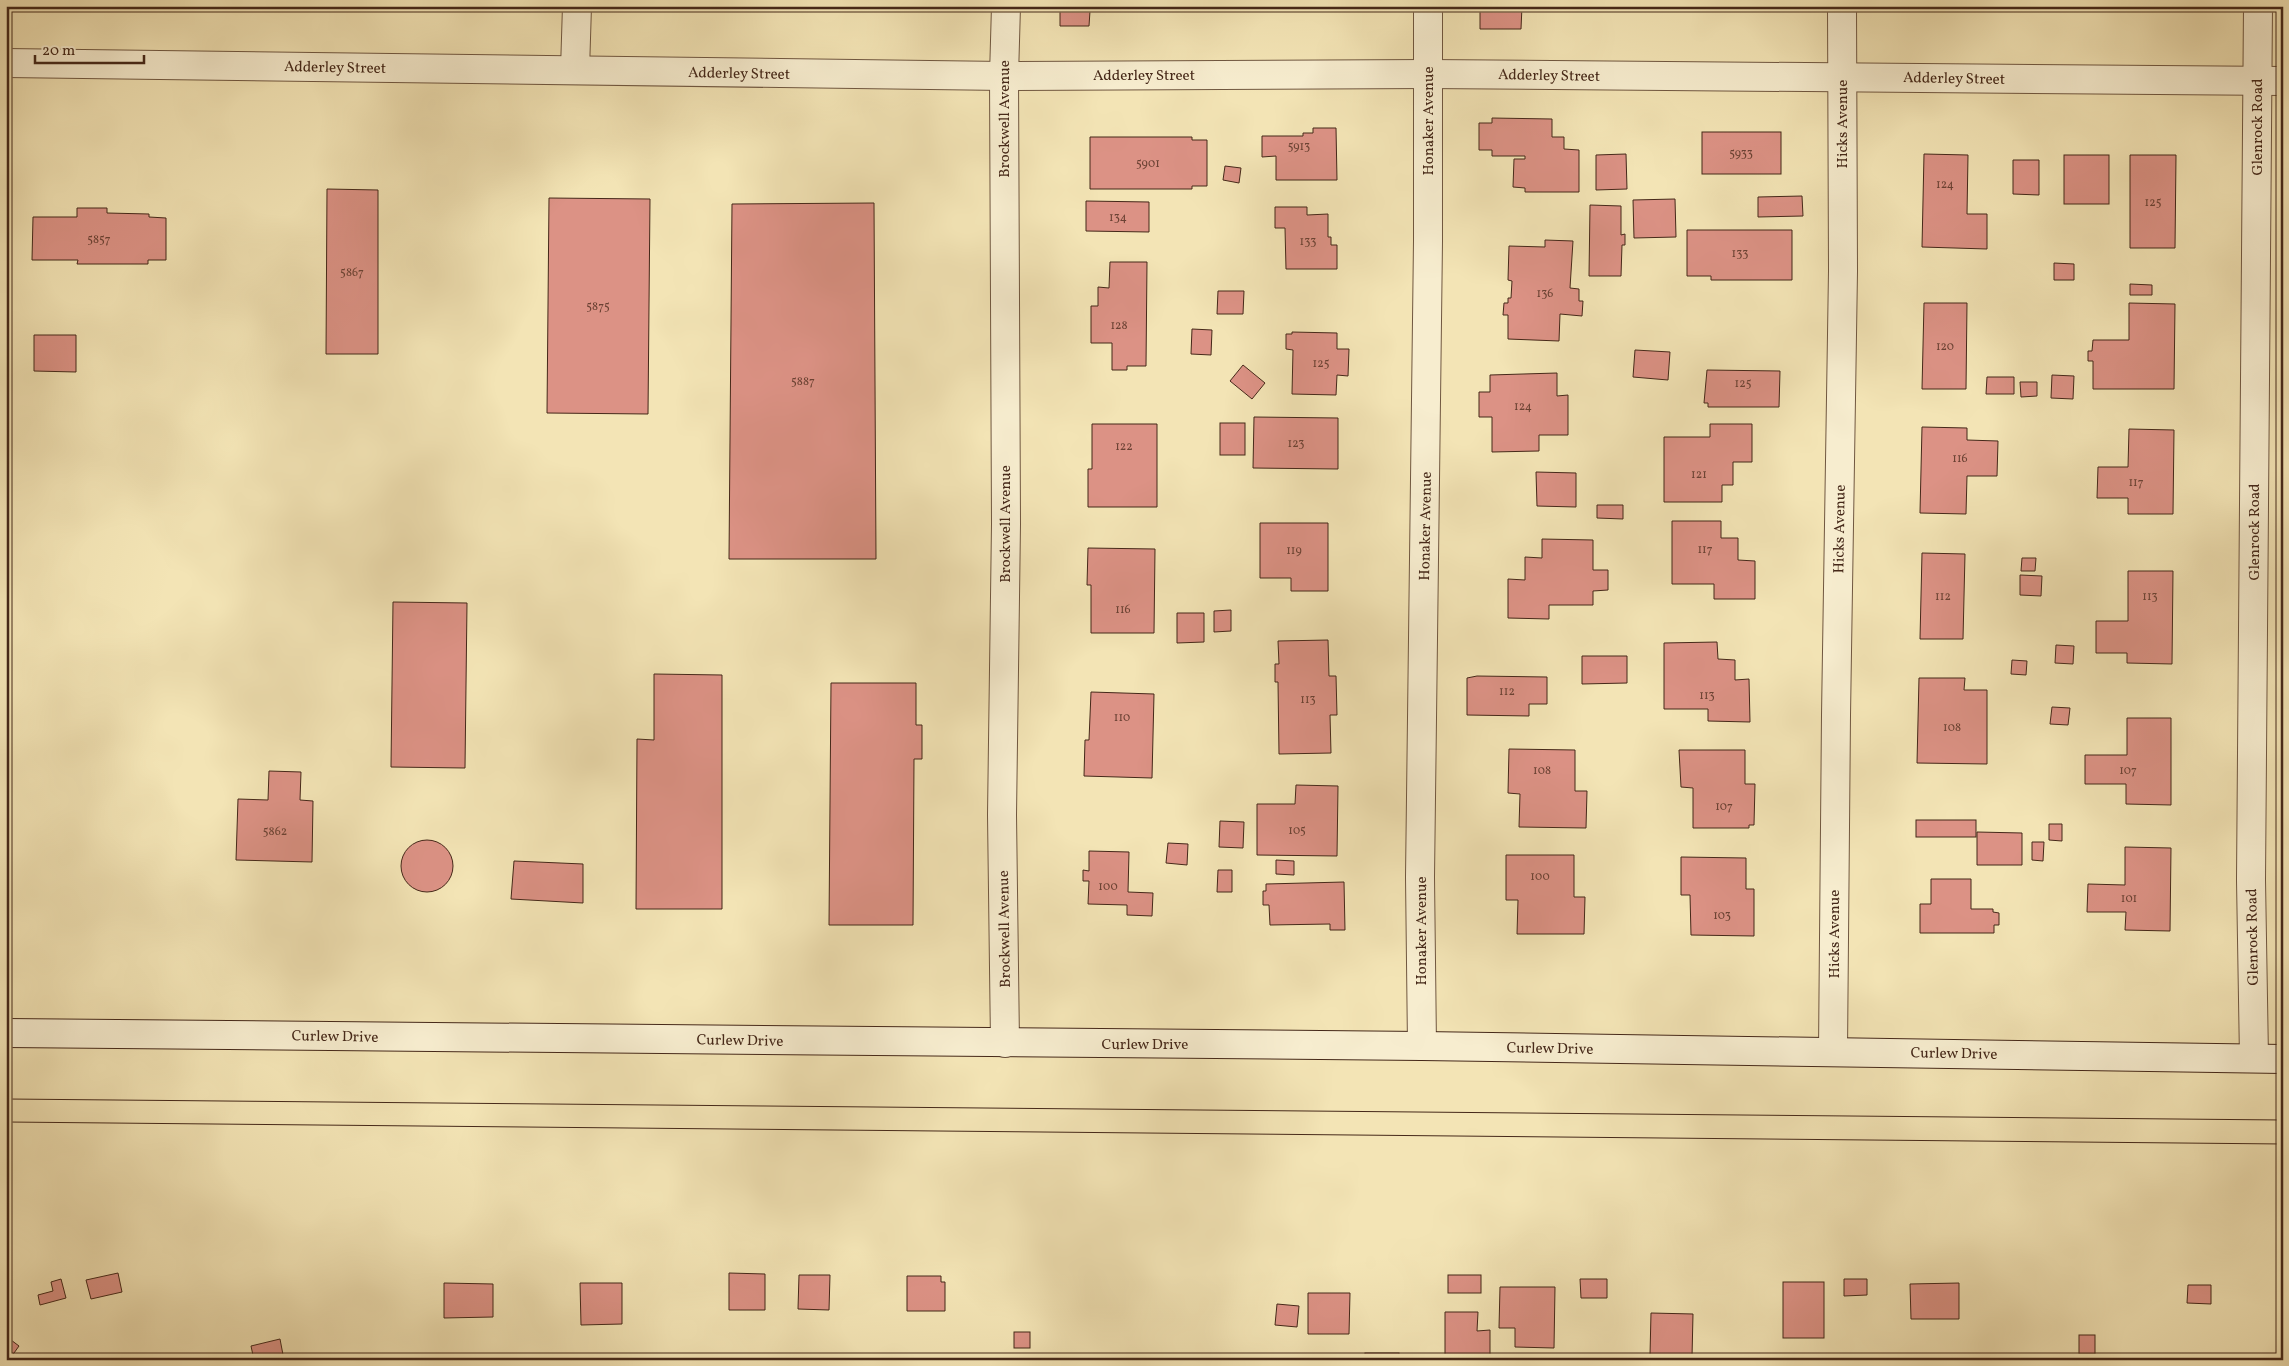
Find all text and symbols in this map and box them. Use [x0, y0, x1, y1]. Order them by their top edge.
scale bar [35, 32, 144, 64]
text: 20 m [42, 41, 75, 62]
street label: Adderley Street [284, 57, 386, 80]
street label: Brockwell Avenue [995, 60, 1016, 178]
street label: Adderley Street [688, 63, 790, 86]
street label: Adderley Street [1498, 65, 1600, 88]
street label: Adderley Street [1093, 66, 1195, 87]
street label: Honaker Avenue [1419, 66, 1440, 176]
street label: Adderley Street [1903, 68, 2005, 91]
street label: Glenrock Road [2248, 78, 2269, 176]
street label: Hicks Avenue [1833, 80, 1854, 168]
house number: 5913 [1288, 139, 1310, 155]
house number: 5933 [1729, 146, 1753, 162]
house number: 5901 [1136, 156, 1160, 172]
house number: 124 [1936, 177, 1954, 193]
house number: 125 [2145, 195, 2162, 211]
house number: 134 [1109, 210, 1127, 226]
house number: 5857 [87, 232, 111, 248]
house number: 133 [1300, 234, 1316, 250]
house number: 133 [1732, 246, 1748, 262]
house number: 5867 [340, 265, 364, 281]
house number: 136 [1537, 286, 1553, 302]
house number: 5875 [586, 299, 610, 315]
house number: 128 [1110, 318, 1128, 334]
house number: 120 [1936, 339, 1954, 355]
house number: 125 [1313, 356, 1330, 372]
house number: 5887 [791, 374, 815, 390]
house number: 125 [1735, 376, 1752, 392]
house number: 124 [1514, 399, 1532, 415]
house number: 123 [1288, 436, 1304, 452]
house number: 122 [1115, 439, 1133, 455]
house number: 116 [1952, 451, 1968, 467]
street label: Brockwell Avenue [996, 465, 1017, 583]
house number: 121 [1691, 467, 1707, 483]
street label: Honaker Avenue [1415, 471, 1438, 581]
house number: 117 [2128, 475, 2144, 491]
street label: Glenrock Road [2245, 483, 2266, 581]
street label: Hicks Avenue [1829, 484, 1852, 574]
house number: 117 [1697, 542, 1713, 558]
house number: 119 [1286, 543, 1302, 559]
house number: 112 [1935, 589, 1951, 605]
house number: 113 [2142, 589, 2158, 605]
house number: 116 [1115, 602, 1131, 618]
house number: 112 [1499, 684, 1515, 700]
house number: 113 [1699, 688, 1715, 704]
house number: 113 [1300, 692, 1316, 708]
house number: 110 [1114, 710, 1130, 726]
house number: 108 [1943, 720, 1961, 736]
house number: 108 [1533, 763, 1551, 779]
house number: 107 [2119, 763, 2137, 779]
house number: 107 [1715, 799, 1733, 815]
house number: 105 [1288, 823, 1306, 839]
house number: 5862 [263, 824, 287, 840]
house number: 100 [1530, 869, 1550, 885]
street label: Brockwell Avenue [994, 870, 1017, 988]
street label: Honaker Avenue [1412, 876, 1433, 986]
house number: 100 [1098, 879, 1118, 895]
street label: Glenrock Road [2242, 888, 2265, 986]
street label: Hicks Avenue [1825, 890, 1846, 978]
house number: 101 [2121, 891, 2137, 907]
house number: 103 [1713, 908, 1731, 924]
street label: Curlew Drive [291, 1026, 379, 1049]
street label: Curlew Drive [696, 1030, 784, 1053]
street label: Curlew Drive [1102, 1035, 1188, 1056]
street label: Curlew Drive [1506, 1038, 1594, 1061]
street label: Curlew Drive [1910, 1043, 1998, 1066]

